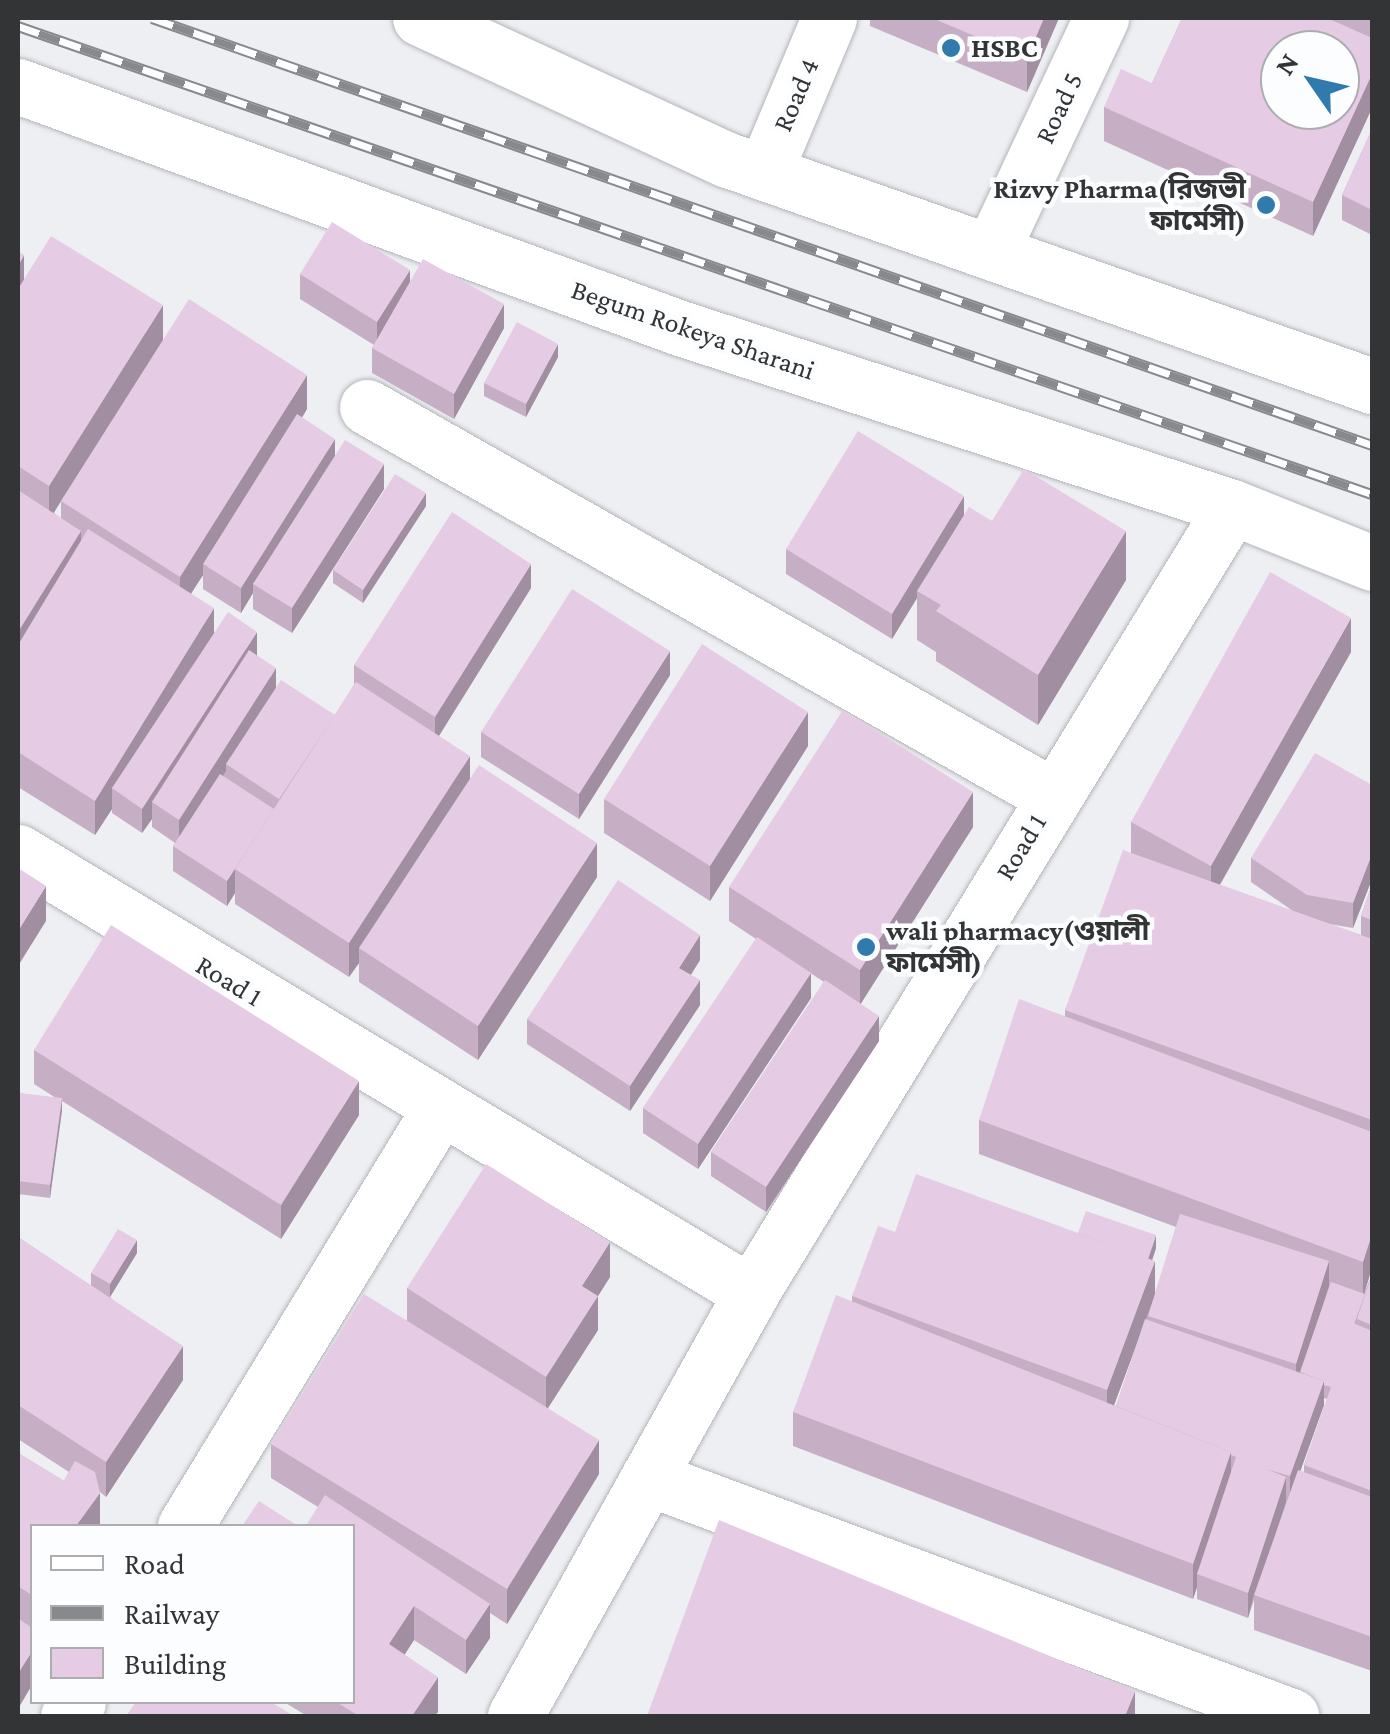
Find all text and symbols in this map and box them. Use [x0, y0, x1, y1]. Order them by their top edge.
north arrow [1260, 30, 1360, 130]
place label: HSBC [971, 31, 1038, 65]
marker: HSBC [940, 37, 962, 59]
text: N [1268, 47, 1305, 81]
street label: Road 4 [766, 53, 826, 137]
street label: Road 5 [1028, 67, 1090, 149]
place label: Rizvy Pharma(রিজভী ফার্মেসী) [993, 172, 1246, 238]
marker: Rizvy Pharma(রিজভী ফার্মেসী) [1255, 194, 1277, 216]
street label: Begum Rokeya Sharani [567, 273, 819, 387]
street label: Road 1 [988, 808, 1054, 886]
place label: wali pharmacy(ওয়ালী ফার্মেসী) [886, 914, 1149, 980]
marker: wali pharmacy(ওয়ালী ফার্মেসী) [855, 936, 877, 958]
street label: Road 1 [190, 948, 268, 1014]
legend [30, 1524, 355, 1704]
text: Road [124, 1547, 185, 1580]
text: Railway [124, 1597, 219, 1630]
text: Building [124, 1647, 226, 1680]

